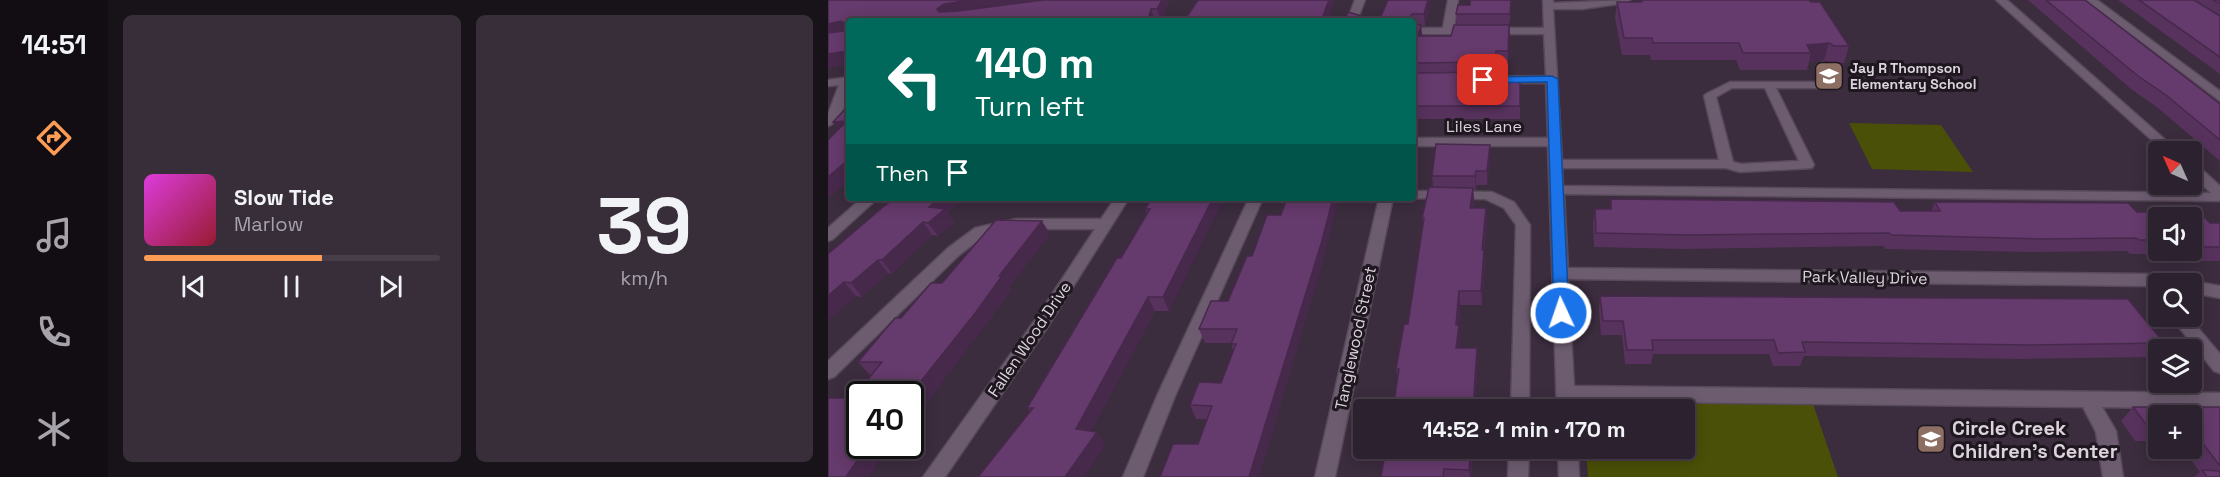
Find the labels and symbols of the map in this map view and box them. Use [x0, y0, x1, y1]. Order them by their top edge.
pin [1457, 54, 1508, 105]
place label: Jay R Thompson Elementary School [1850, 59, 1976, 93]
school or university icon: Jay R Thompson Elementary School [1813, 60, 1845, 92]
street label: Liles Lane [1446, 116, 1522, 137]
north arrow [2148, 141, 2202, 195]
street label: Tanglewood Street [1330, 264, 1381, 412]
street label: Park Valley Drive [1802, 266, 1928, 289]
street label: Fallen Wood Drive [983, 277, 1076, 401]
position arrow [1529, 281, 1593, 345]
speed limit sign: 40 [846, 381, 924, 459]
place label: Circle Creek Children's Center [1952, 415, 2118, 464]
school or university icon: Circle Creek Children's Center [1915, 423, 1947, 455]

